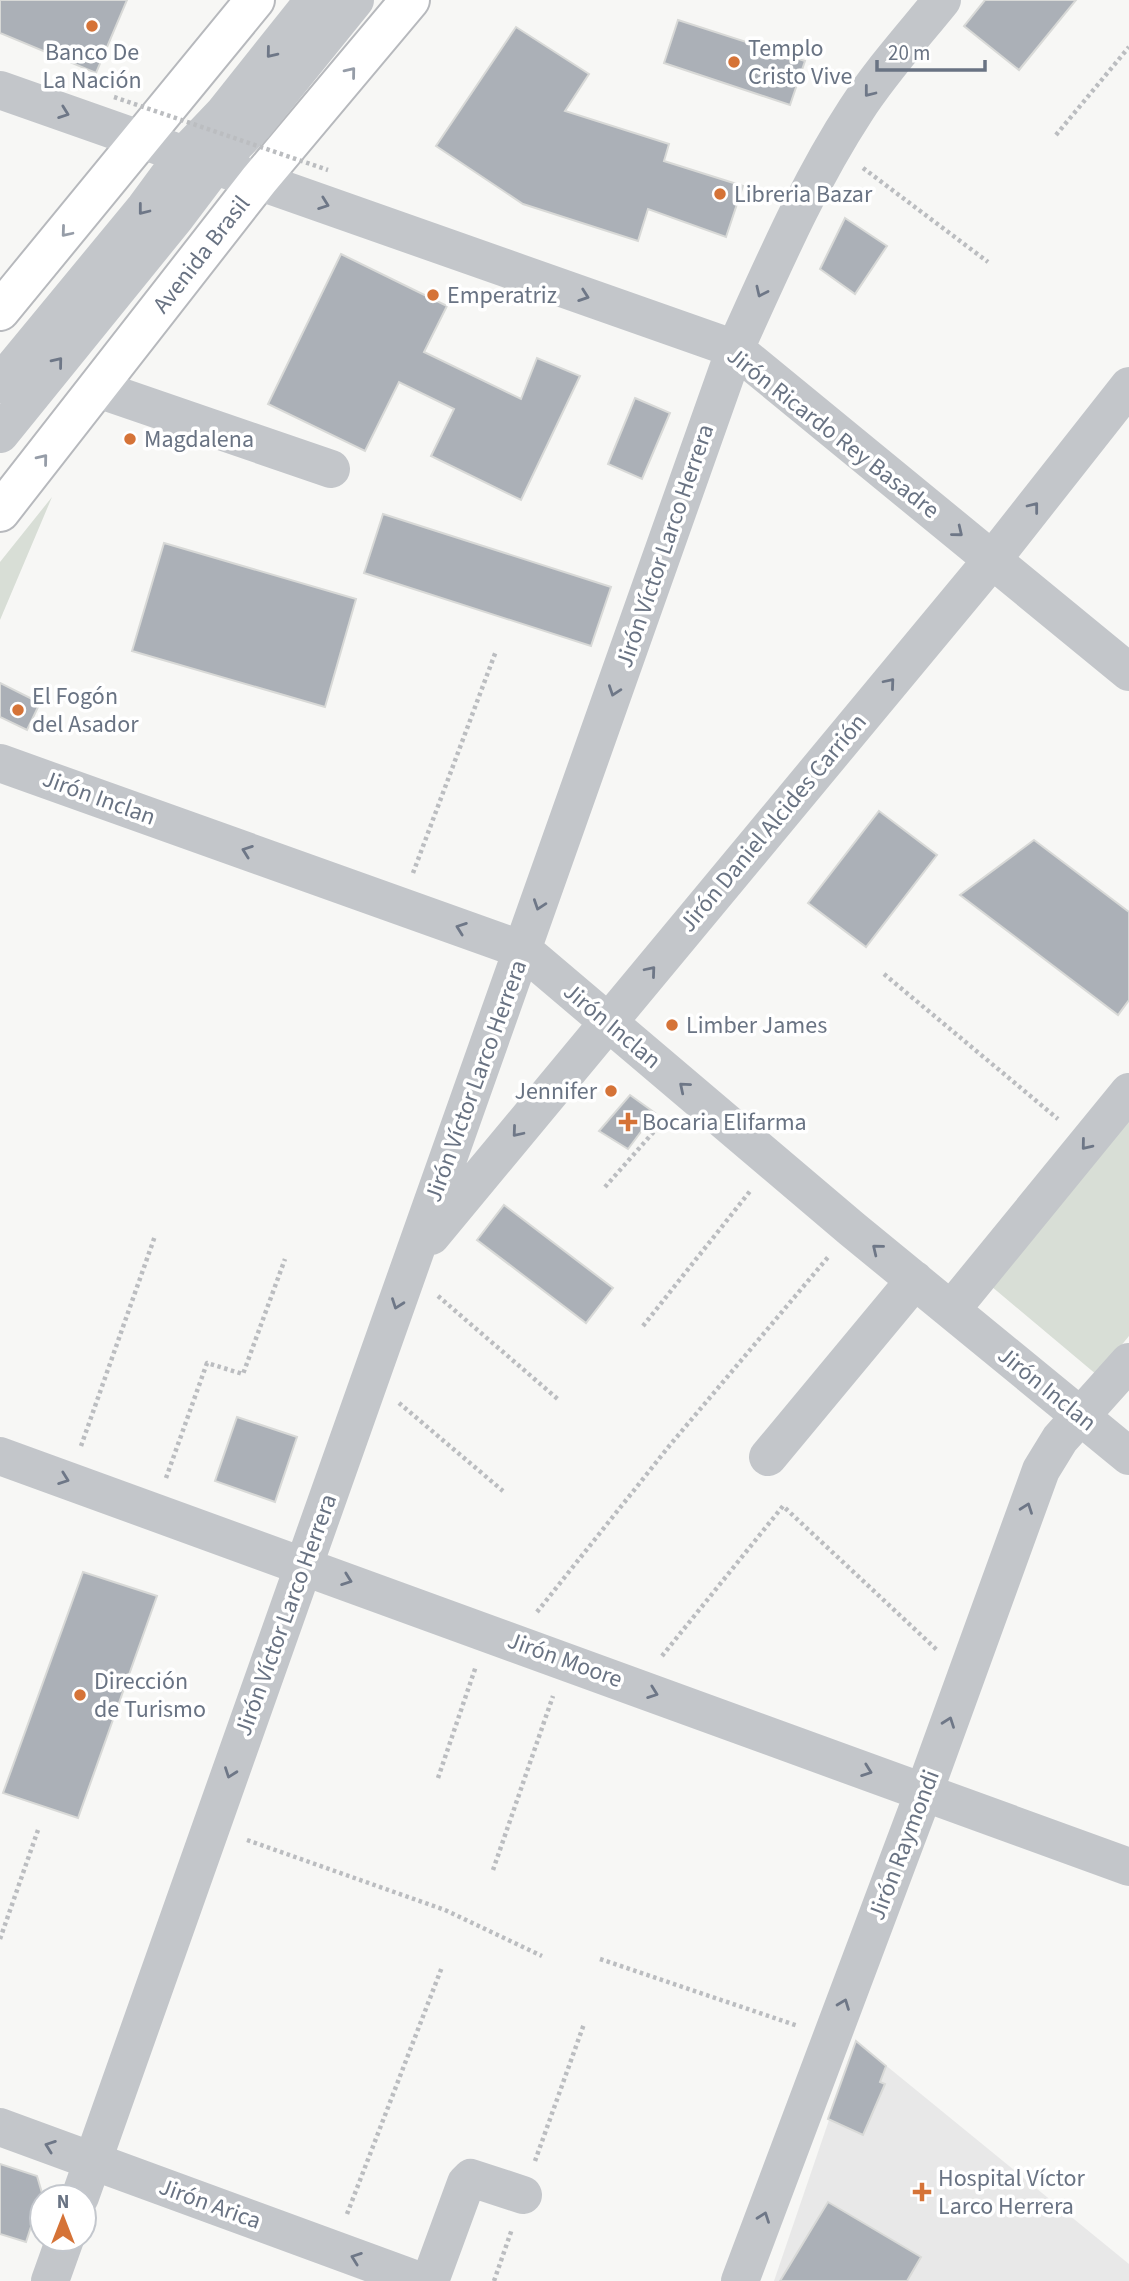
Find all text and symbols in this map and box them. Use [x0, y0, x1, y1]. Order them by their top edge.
marker: Banco De La Nación [84, 18, 100, 34]
scale bar [877, 28, 986, 72]
place label: Templo Cristo Vive [748, 31, 852, 94]
place label: Banco De La Nación [42, 35, 142, 98]
text: 20 m [888, 38, 930, 68]
one-way arrow [267, 46, 280, 58]
marker: Templo Cristo Vive [726, 54, 742, 70]
one-way arrow [343, 68, 356, 80]
one-way arrow [865, 85, 878, 97]
one-way arrow [58, 105, 70, 119]
place label: Libreria Bazar [734, 177, 873, 212]
marker: Libreria Bazar [712, 186, 728, 202]
street label: Avenida Brasil [144, 188, 258, 321]
one-way arrow [317, 195, 329, 209]
one-way arrow [138, 202, 151, 214]
one-way arrow [61, 224, 74, 236]
place label: Emperatriz [447, 278, 557, 313]
one-way arrow [756, 285, 770, 297]
marker: Emperatriz [425, 287, 441, 303]
one-way arrow [578, 288, 590, 302]
street label: Jirón Ricardo Rey Basadre [719, 339, 947, 527]
one-way arrow [50, 358, 63, 370]
street label: Jirón Víctor Larco Herrera [607, 420, 723, 672]
place label: Magdalena [144, 422, 254, 457]
marker: Magdalena [122, 431, 138, 447]
one-way arrow [34, 455, 47, 467]
one-way arrow [1026, 502, 1039, 514]
one-way arrow [950, 524, 963, 536]
one-way arrow [882, 678, 894, 691]
place label: El Fogón del Asador [32, 679, 139, 742]
one-way arrow [608, 684, 622, 696]
marker: El Fogón del Asador [10, 702, 26, 718]
street label: Jirón Daniel Alcides Carrión [671, 706, 875, 940]
street label: Jirón Inclan [37, 761, 161, 835]
one-way arrow [241, 845, 254, 859]
one-way arrow [533, 899, 547, 911]
one-way arrow [456, 922, 468, 936]
street label: Jirón Víctor Larco Herrera [416, 955, 536, 1207]
one-way arrow [643, 966, 655, 979]
street label: Jirón Inclan [555, 975, 669, 1077]
place label: Limber James [686, 1008, 827, 1043]
marker: Limber James [664, 1017, 680, 1033]
place label: Jennifer [514, 1074, 598, 1109]
marker: Jennifer [603, 1083, 619, 1099]
one-way arrow [679, 1083, 692, 1095]
place label: Bocaria Elifarma [642, 1105, 807, 1140]
marker: Bocaria Elifarma [620, 1114, 636, 1130]
one-way arrow [513, 1124, 525, 1137]
one-way arrow [1081, 1137, 1094, 1150]
one-way arrow [872, 1245, 885, 1257]
one-way arrow [391, 1298, 405, 1310]
street label: Jirón Inclan [990, 1338, 1104, 1440]
one-way arrow [58, 1470, 70, 1484]
street label: Jirón Víctor Larco Herrera [226, 1489, 346, 1741]
one-way arrow [1019, 1503, 1033, 1515]
one-way arrow [341, 1572, 353, 1586]
street label: Jirón Moore [503, 1623, 627, 1697]
place label: Dirección de Turismo [94, 1664, 206, 1727]
one-way arrow [646, 1685, 658, 1699]
marker: Dirección de Turismo [72, 1687, 88, 1703]
one-way arrow [941, 1717, 955, 1729]
one-way arrow [860, 1763, 872, 1777]
street label: Jirón Raymondi [859, 1765, 949, 1925]
one-way arrow [225, 1766, 239, 1778]
one-way arrow [835, 1999, 849, 2011]
one-way arrow [45, 2140, 57, 2154]
place label: Hospital Víctor Larco Herrera [938, 2161, 1086, 2224]
street label: Jirón Arica [154, 2169, 266, 2239]
marker: Hospital Víctor Larco Herrera [912, 2182, 932, 2202]
north arrow [28, 2183, 98, 2253]
text: N [57, 2189, 69, 2216]
one-way arrow [756, 2212, 770, 2224]
one-way arrow [350, 2252, 362, 2266]

